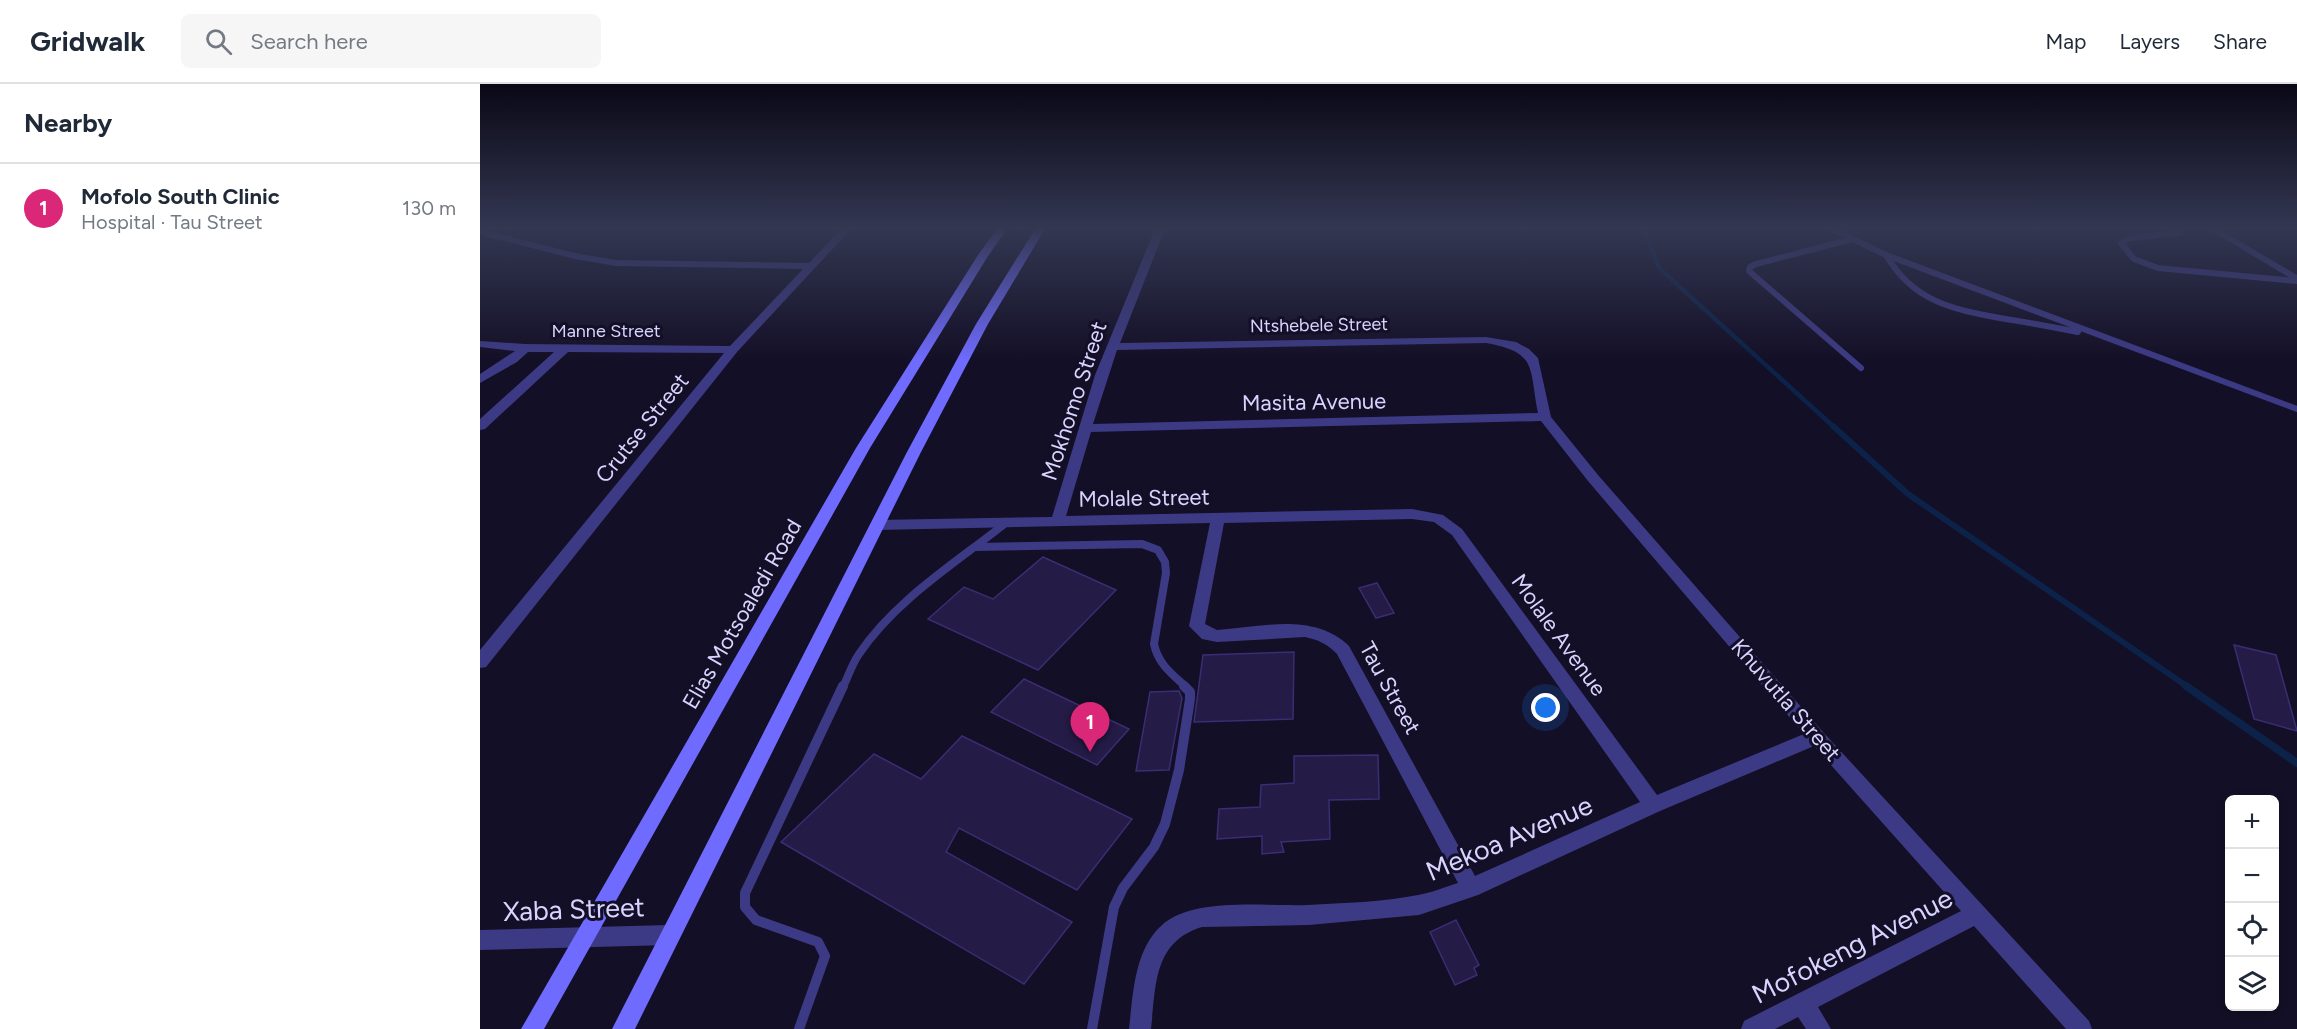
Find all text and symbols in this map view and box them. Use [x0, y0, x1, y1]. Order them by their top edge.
search box [181, 14, 601, 68]
text: Gridwalk [30, 24, 145, 58]
icon: search [202, 25, 235, 58]
text: Search here [250, 28, 368, 55]
text: Map [2046, 29, 2086, 54]
text: Layers [2119, 29, 2180, 54]
text: Share [2213, 29, 2267, 54]
text: Nearby [24, 107, 112, 139]
text: Mofolo South Clinic [81, 183, 280, 210]
text: 1 [39, 196, 48, 220]
text: 130 m [402, 196, 456, 220]
text: Hospital · Tau Street [81, 210, 263, 234]
street label: Ntshebele Street [1250, 313, 1388, 337]
street label: Mokhomo Street [1036, 318, 1112, 484]
street label: Manne Street [551, 320, 661, 342]
street label: Crutse Street [590, 368, 694, 488]
street label: Masita Avenue [1242, 387, 1386, 417]
street label: Molale Street [1078, 483, 1210, 513]
street label: Elias Motsoaledi Road [677, 514, 807, 714]
street label: Molale Avenue [1506, 569, 1612, 701]
street label: Khuvutla Street [1726, 633, 1846, 767]
street label: Tau Street [1354, 637, 1426, 739]
your location [1531, 693, 1560, 722]
pin: 1 [1070, 702, 1110, 752]
street label: Mekoa Avenue [1421, 788, 1597, 888]
map controls [2225, 795, 2279, 1011]
button: + [2225, 795, 2279, 849]
button: − [2225, 849, 2279, 903]
street label: Mofokeng Avenue [1746, 881, 1958, 1011]
street label: Xaba Street [503, 890, 645, 928]
button: locate [2225, 903, 2279, 957]
button: layers [2225, 957, 2279, 1011]

